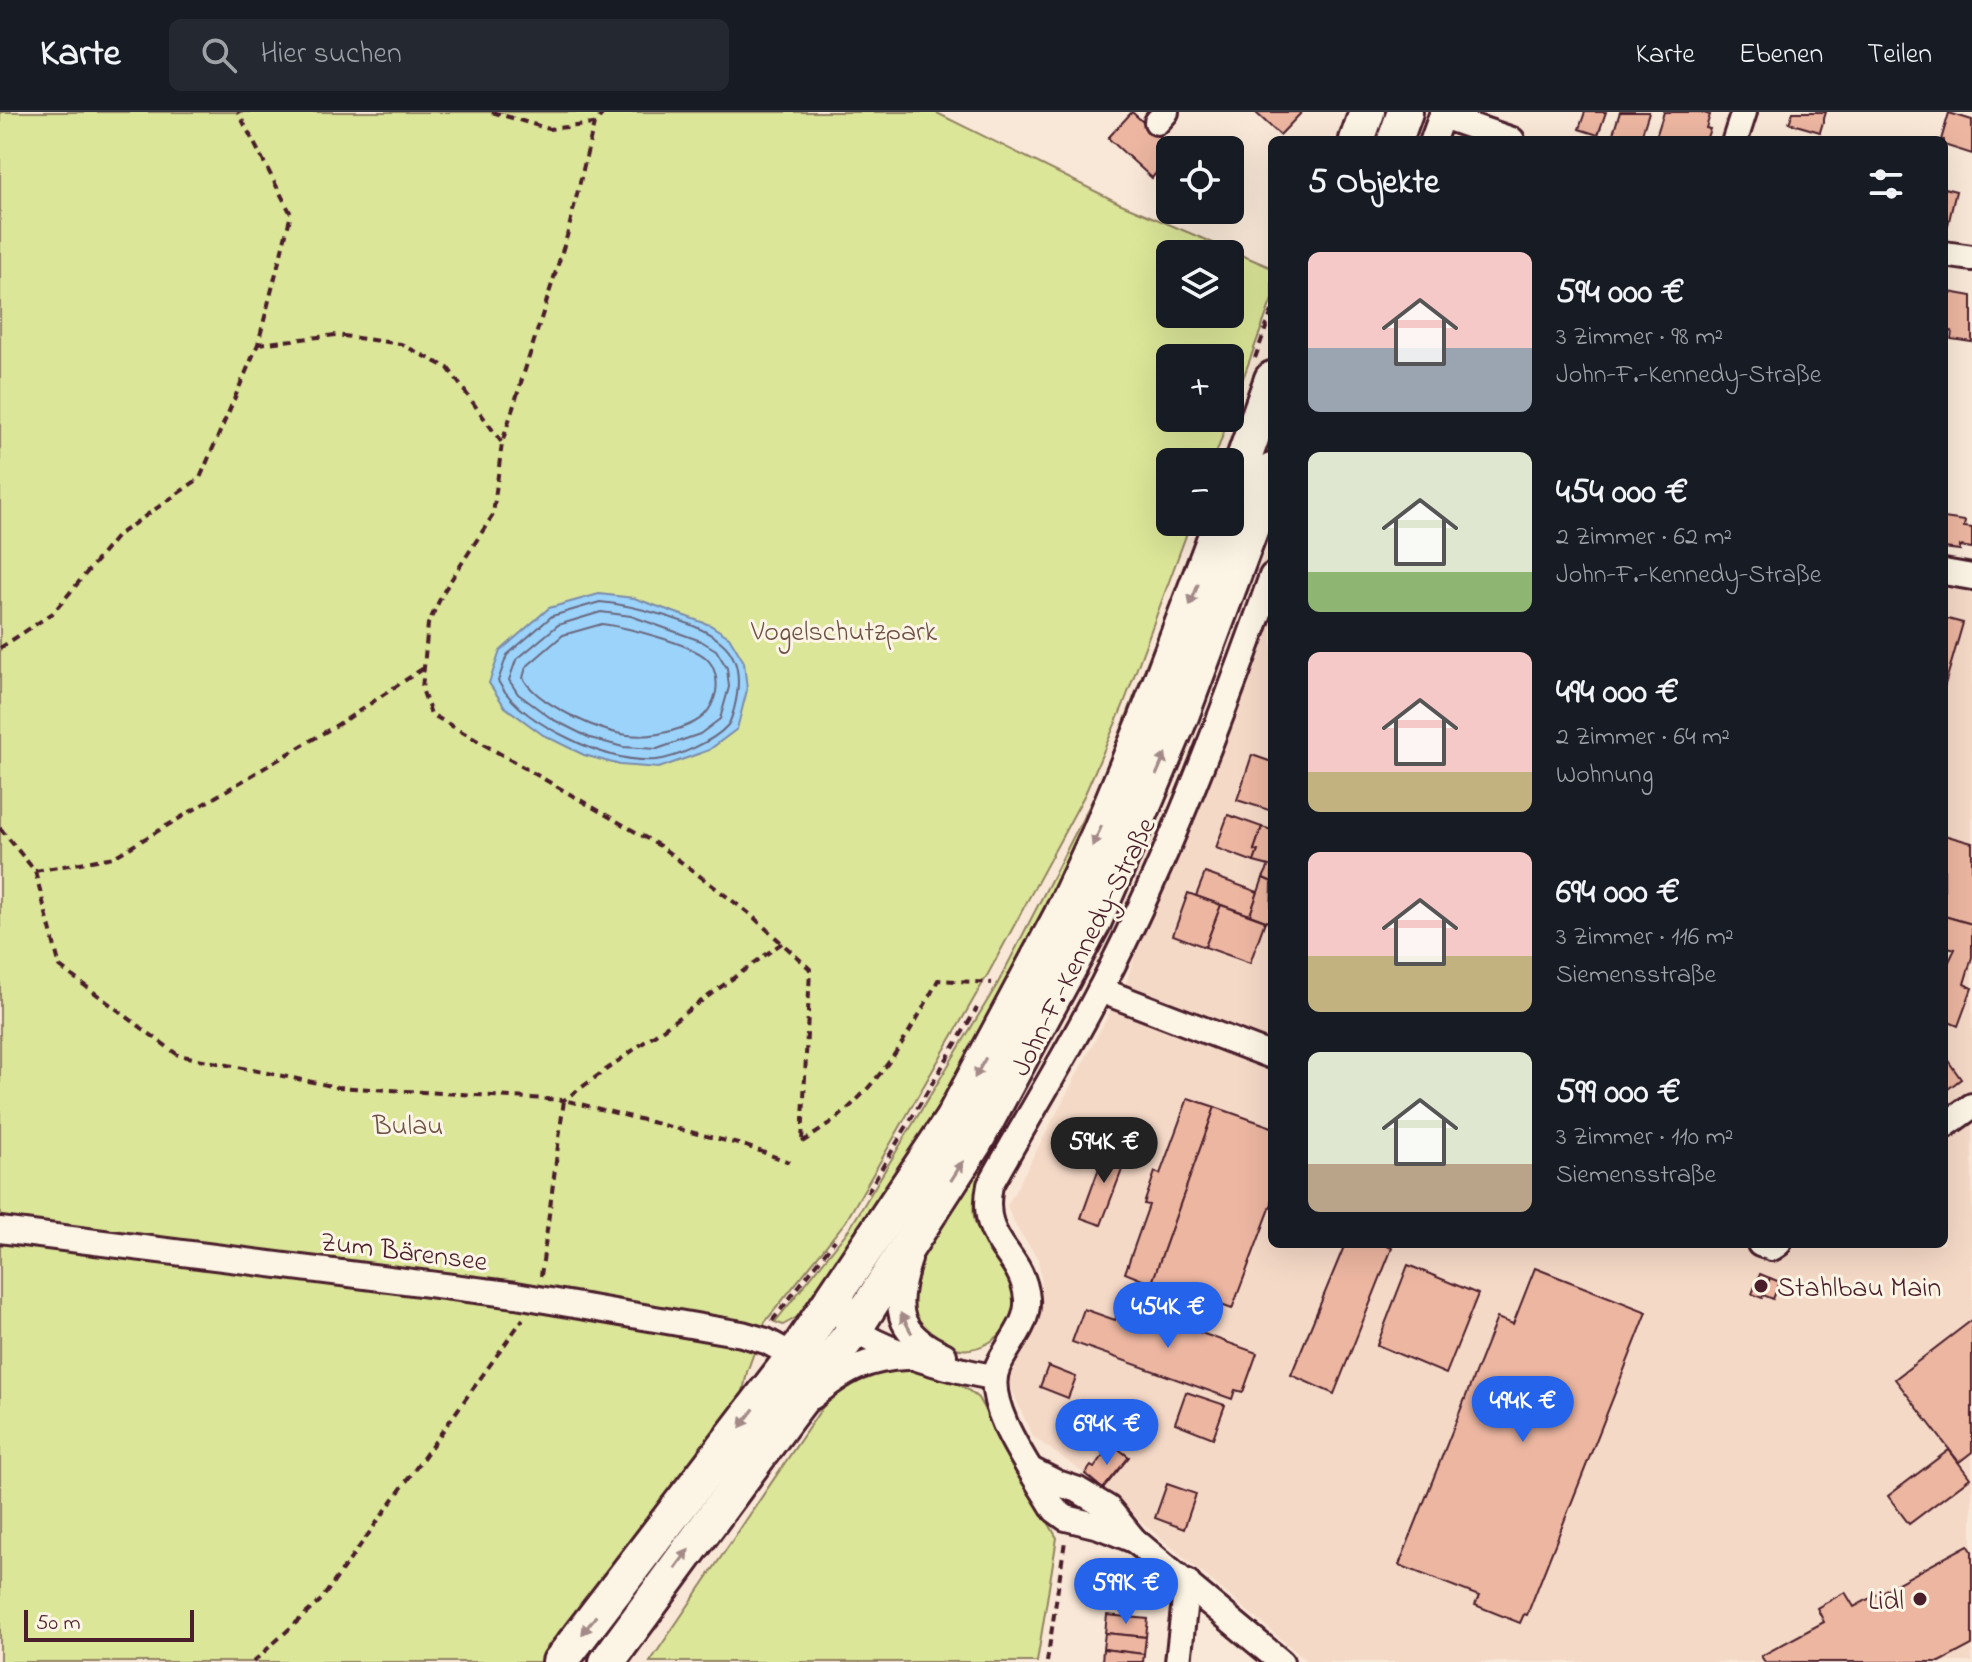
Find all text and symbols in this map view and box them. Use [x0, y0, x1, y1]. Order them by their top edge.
search box [169, 19, 729, 91]
text: Karte [40, 27, 121, 83]
icon: search [197, 33, 241, 77]
text: Hier suchen [261, 33, 402, 77]
text: Karte [1636, 35, 1695, 76]
text: Ebenen [1739, 35, 1823, 76]
text: Teilen [1867, 35, 1932, 76]
map controls [1156, 136, 1244, 536]
button: locate [1156, 136, 1244, 224]
text: 5 Objekte [1308, 159, 1439, 209]
icon: filters [1864, 162, 1908, 206]
button: layers [1156, 240, 1244, 328]
text: 594 000 € [1556, 269, 1684, 319]
icon: home [1372, 284, 1468, 380]
text: 3 Zimmer · 98 m² [1556, 319, 1723, 357]
button: + [1156, 344, 1244, 432]
text: John-F.-Kennedy-Straße [1556, 357, 1821, 395]
button: − [1156, 448, 1244, 536]
text: 454 000 € [1556, 469, 1688, 519]
icon: home [1372, 484, 1468, 580]
text: 2 Zimmer · 62 m² [1556, 519, 1732, 557]
text: John-F.-Kennedy-Straße [1556, 557, 1821, 595]
one-way arrow [1187, 583, 1200, 607]
park label: Vogelschutzpark [750, 613, 938, 654]
text: 494 000 € [1556, 669, 1679, 719]
icon: home [1372, 684, 1468, 780]
text: 2 Zimmer · 64 m² [1556, 719, 1730, 757]
one-way arrow [1155, 752, 1168, 776]
text: Wohnung [1556, 757, 1653, 795]
street label: John-F.-Kennedy-Straße [1002, 811, 1168, 1084]
one-way arrow [1091, 825, 1104, 848]
text: 694 000 € [1556, 869, 1680, 919]
icon: home [1372, 884, 1468, 980]
text: 3 Zimmer · 116 m² [1556, 919, 1734, 957]
text: Siemensstraße [1556, 957, 1716, 995]
one-way arrow [974, 1057, 987, 1080]
text: 599 000 € [1556, 1069, 1681, 1119]
icon: home [1372, 1084, 1468, 1180]
park label: Bulau [372, 1107, 443, 1148]
pin: 594K € [1039, 1117, 1169, 1185]
text: 3 Zimmer · 110 m² [1556, 1119, 1733, 1157]
text: 594K € [1069, 1124, 1139, 1162]
text: Siemensstraße [1556, 1157, 1716, 1195]
one-way arrow [949, 1160, 963, 1182]
street label: Zum Bärensee [318, 1223, 490, 1284]
place label: Stahlbau Main [1777, 1269, 1941, 1310]
marker: Stahlbau Main [1752, 1277, 1770, 1295]
pin: 454K € [1103, 1282, 1233, 1350]
text: 454K € [1131, 1289, 1205, 1327]
one-way arrow [899, 1312, 913, 1334]
pin: 494K € [1458, 1376, 1588, 1444]
text: 494K € [1490, 1383, 1556, 1421]
pin: 694K € [1042, 1399, 1172, 1467]
text: 694K € [1073, 1406, 1141, 1444]
one-way arrow [739, 1408, 755, 1428]
one-way arrow [674, 1549, 690, 1569]
pin: 599K € [1061, 1558, 1191, 1626]
text: 599K € [1092, 1565, 1160, 1603]
place label: Lidl [1868, 1582, 1904, 1623]
marker: Lidl [1911, 1590, 1929, 1608]
scale bar [24, 1606, 194, 1642]
text: 50 m [36, 1608, 81, 1640]
one-way arrow [581, 1614, 597, 1635]

